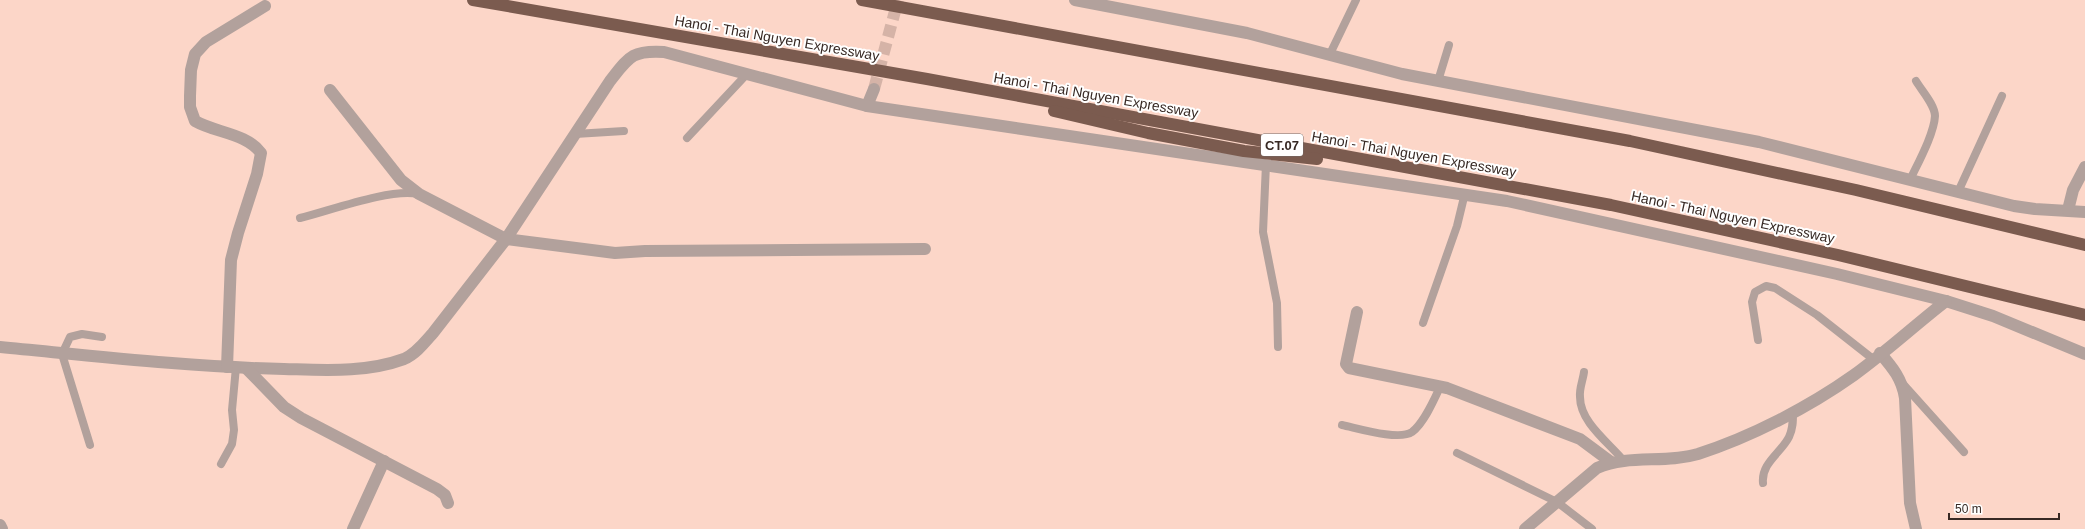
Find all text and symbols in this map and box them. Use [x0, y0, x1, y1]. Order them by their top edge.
street label: Hanoi - Thai Nguyen Expressway [673, 12, 881, 64]
street label: Hanoi - Thai Nguyen Expressway [992, 69, 1200, 121]
street label: Hanoi - Thai Nguyen Expressway [1310, 128, 1518, 180]
road number: CT.07 [1261, 134, 1303, 156]
street label: Hanoi - Thai Nguyen Expressway [1630, 188, 1836, 246]
scale bar [1949, 495, 2059, 521]
text: 50 m [1955, 502, 1982, 516]

